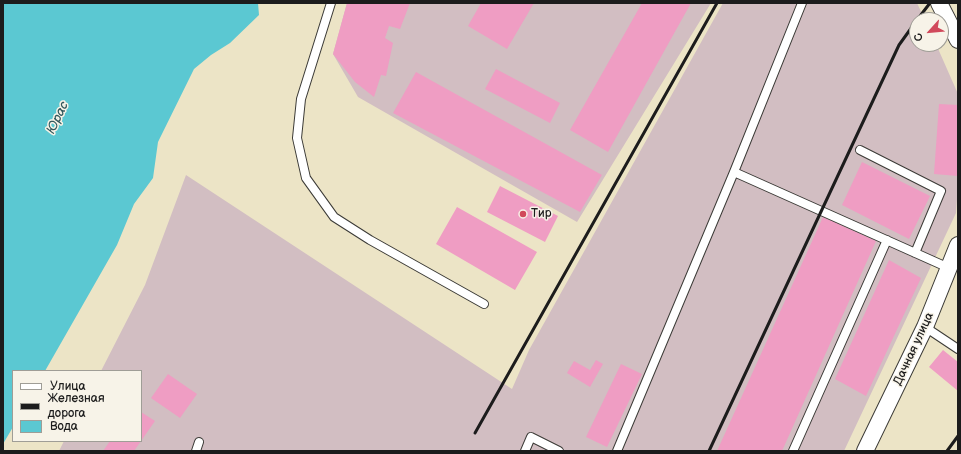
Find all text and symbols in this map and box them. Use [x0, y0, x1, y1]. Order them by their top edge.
north arrow [909, 12, 949, 52]
text: С [911, 31, 926, 44]
water label: Юрас [44, 99, 72, 137]
place label: Тир [531, 207, 551, 221]
marker: Тир [518, 209, 528, 219]
street label: Дачная улица [891, 310, 937, 388]
legend [12, 370, 142, 442]
text: Улица [50, 379, 86, 394]
text: Железная дорога [48, 391, 105, 421]
text: Вода [50, 419, 78, 434]

